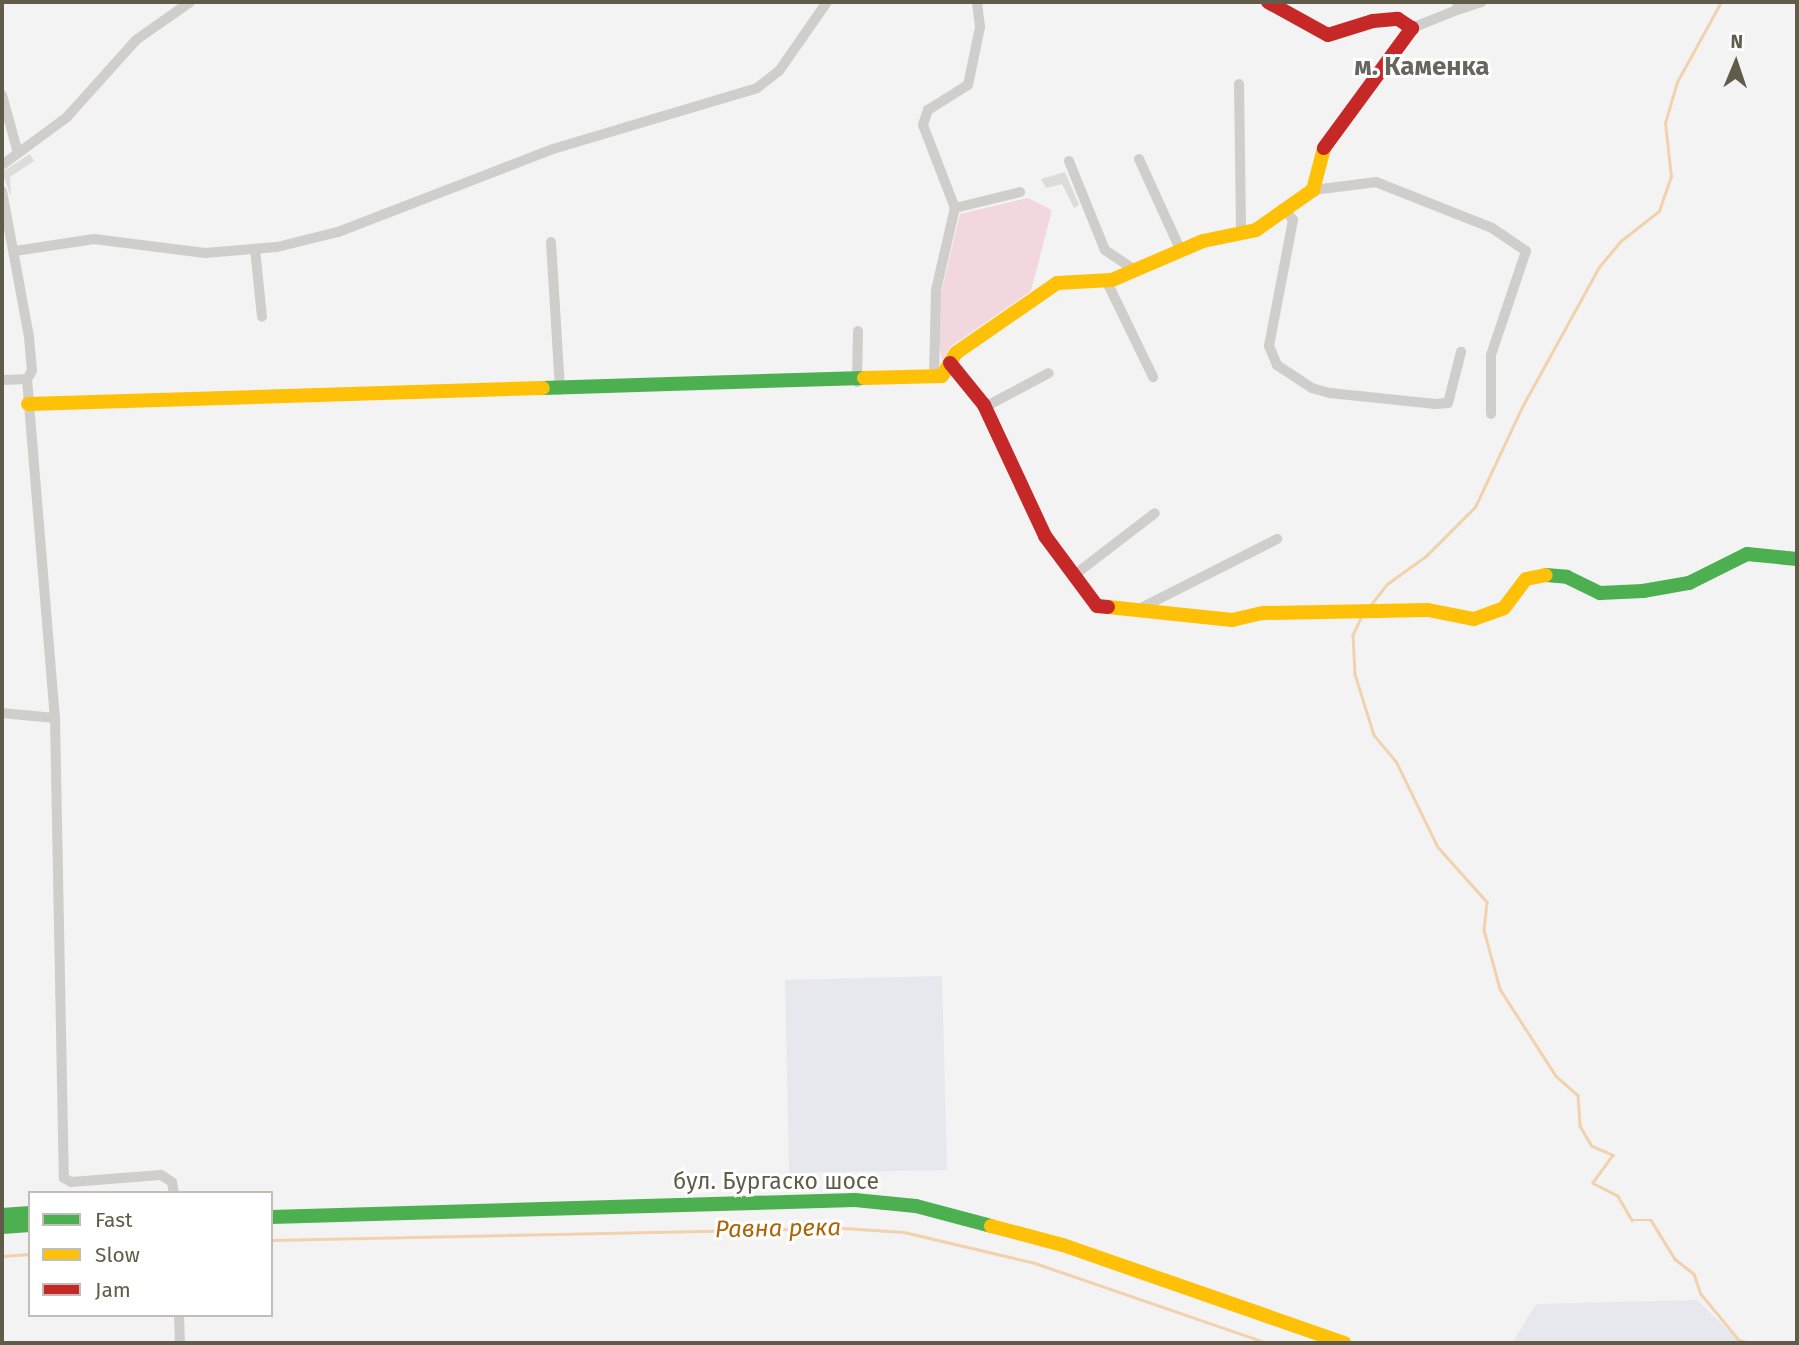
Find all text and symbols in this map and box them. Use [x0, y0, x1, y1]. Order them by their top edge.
north arrow [1701, 28, 1771, 98]
text: N [1730, 30, 1743, 53]
district label: м. Каменка [1354, 51, 1490, 83]
street label: бул. Бургаско шосе [673, 1167, 879, 1195]
legend [28, 1191, 273, 1317]
text: Fast [95, 1207, 133, 1233]
water label: Равна река [715, 1214, 841, 1244]
text: Slow [95, 1242, 140, 1268]
text: Jam [95, 1277, 131, 1303]

